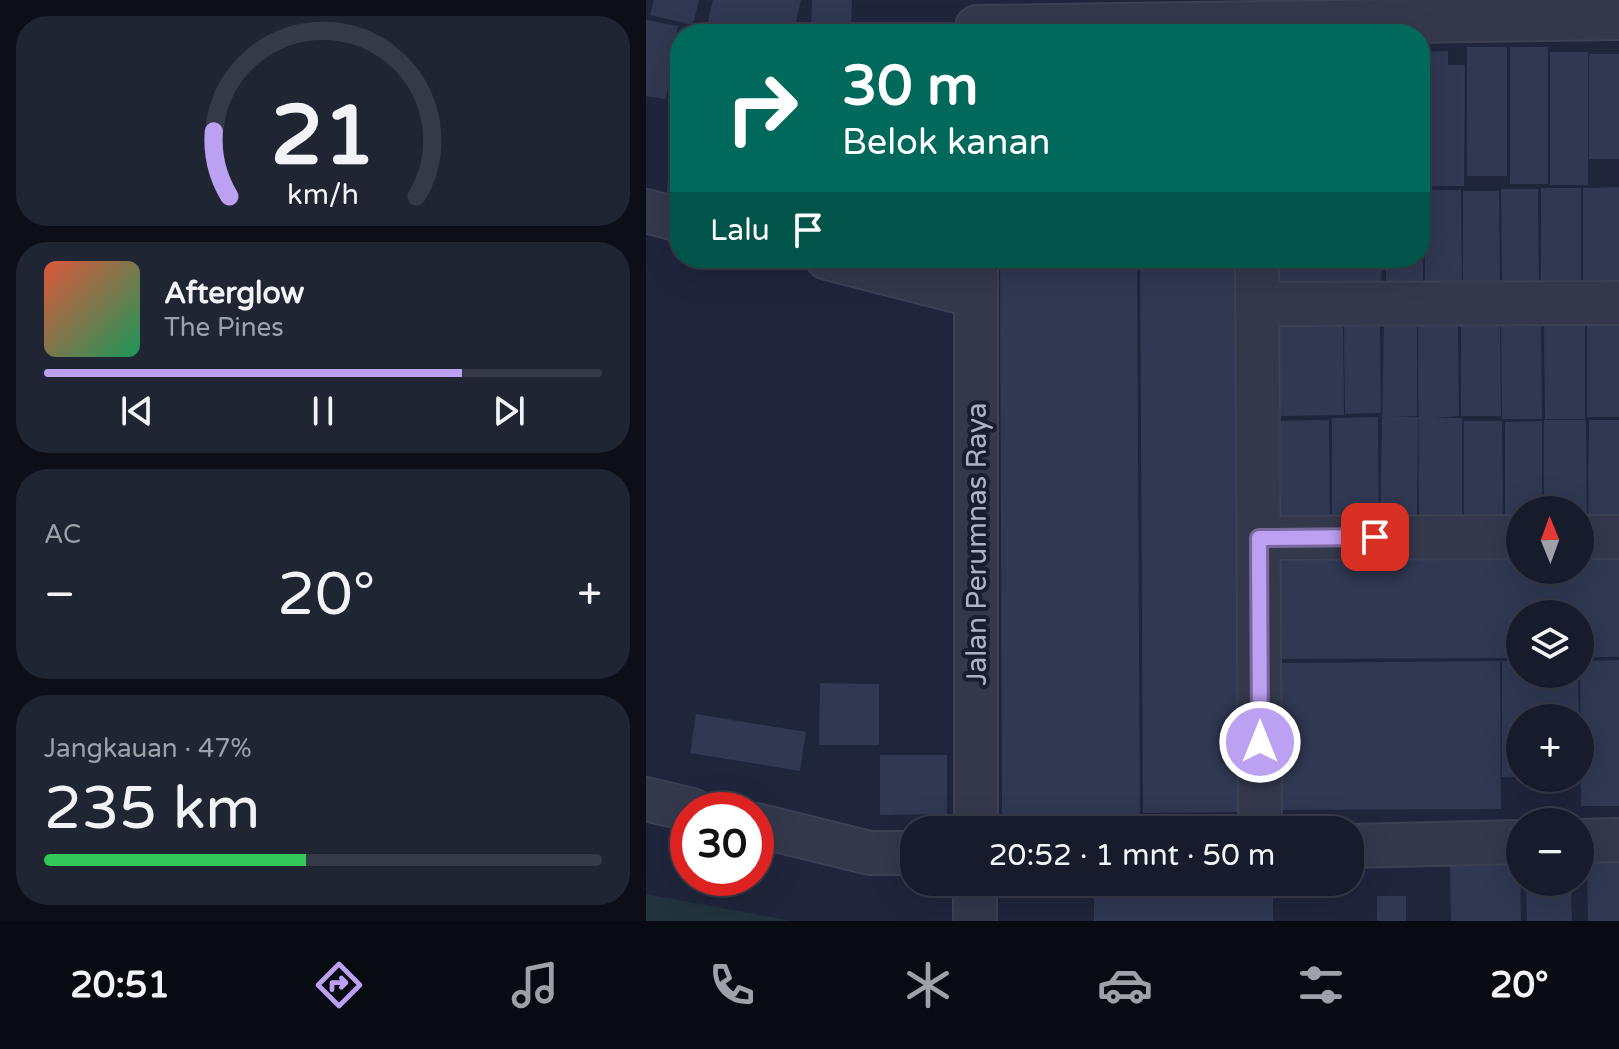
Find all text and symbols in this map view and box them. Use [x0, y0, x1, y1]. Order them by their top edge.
text: 30 m [842, 53, 978, 120]
icon: right [710, 56, 814, 160]
text: 21 [271, 87, 375, 187]
text: Belok kanan [842, 121, 1051, 164]
text: km/h [287, 178, 359, 212]
icon: arrive [786, 208, 830, 252]
text: Lalu [710, 212, 770, 249]
text: Afterglow [164, 275, 304, 312]
text: The Pines [164, 312, 284, 343]
icon: previous [115, 389, 159, 433]
icon: pause [301, 389, 345, 433]
icon: next [487, 389, 531, 433]
street label: Jalan Perumnas Raya [960, 402, 994, 686]
north arrow [1506, 496, 1594, 584]
map controls [1506, 496, 1594, 896]
pin [1341, 503, 1409, 571]
icon: arrive [1353, 515, 1397, 559]
text: AC [44, 519, 81, 550]
text: 20° [277, 559, 375, 631]
text: − [44, 569, 75, 622]
text: + [577, 569, 602, 622]
button: layers [1506, 600, 1594, 688]
position arrow [1218, 700, 1302, 784]
button: + [1506, 704, 1594, 792]
text: Jangkauan · 47% [44, 733, 252, 764]
text: 235 km [44, 773, 260, 845]
speed limit sign: 30 [670, 792, 774, 896]
button: − [1506, 808, 1594, 896]
text: 20:52 · 1 mnt · 50 m [989, 837, 1275, 874]
icon: directions [311, 957, 367, 1013]
icon: music [507, 957, 563, 1013]
icon: phone [704, 957, 760, 1013]
icon: climate [900, 957, 956, 1013]
icon: car [1097, 957, 1153, 1013]
icon: filters [1293, 957, 1349, 1013]
text: 20:51 [70, 964, 170, 1007]
text: 20° [1490, 964, 1549, 1007]

